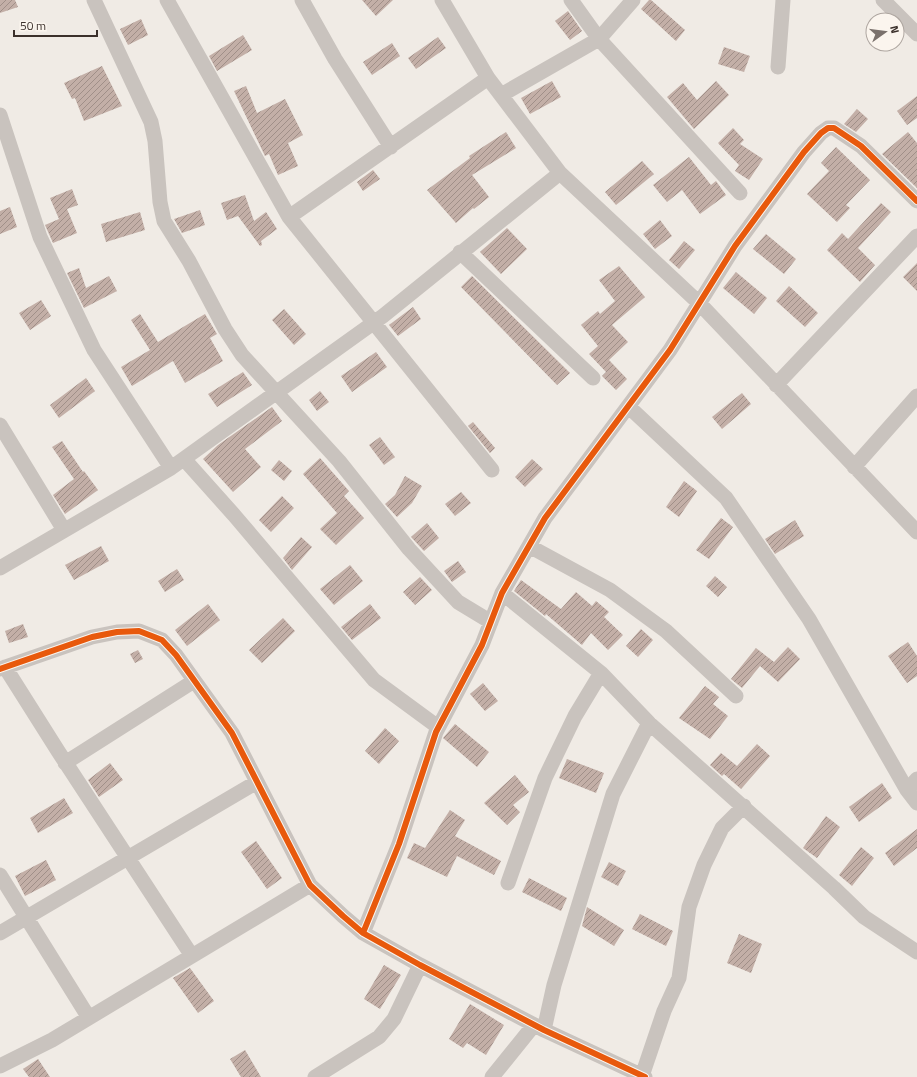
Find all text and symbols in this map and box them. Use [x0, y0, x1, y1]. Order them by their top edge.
scale bar [14, 12, 97, 38]
north arrow [865, 12, 905, 52]
text: 50 m [20, 16, 46, 35]
text: N [886, 24, 903, 35]

